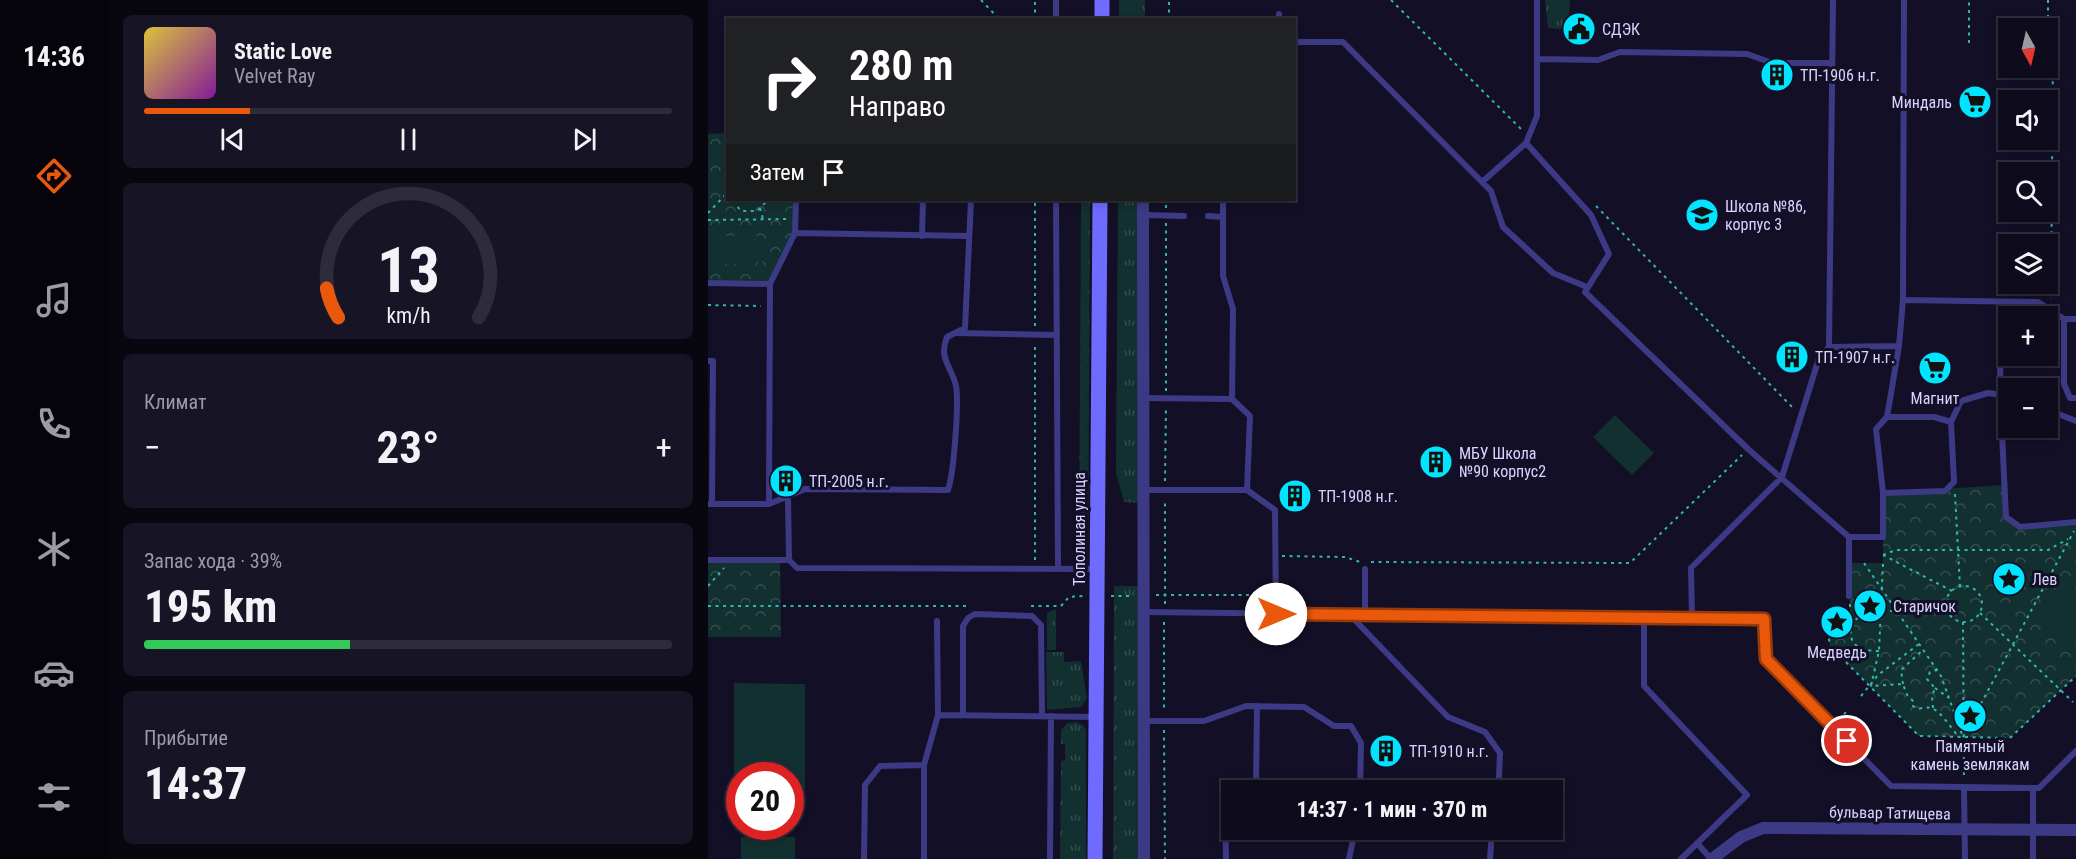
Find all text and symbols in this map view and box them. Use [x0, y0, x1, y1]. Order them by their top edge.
public building icon: СДЭК [1561, 11, 1597, 47]
north arrow [1998, 18, 2058, 78]
map controls [1998, 18, 2058, 438]
place label: СДЭК [1602, 20, 1640, 39]
text: Static Love [234, 39, 332, 64]
text: 14:36 [23, 41, 85, 73]
text: 280 m [849, 41, 954, 90]
icon: right [750, 42, 828, 120]
building icon: ТП-1906 н.г. [1759, 57, 1795, 93]
text: Velvet Ray [234, 64, 315, 88]
place label: ТП-1906 н.г. [1800, 66, 1880, 85]
supermarket icon: Миндаль [1957, 84, 1993, 120]
button: sound [1998, 90, 2058, 150]
text: Направо [849, 91, 946, 123]
place label: Миндаль [1892, 93, 1952, 112]
icon: previous [216, 123, 249, 156]
icon: pause [392, 123, 425, 156]
icon: next [568, 123, 601, 156]
icon: directions [33, 155, 75, 197]
icon: arrive [817, 156, 850, 189]
text: Затем [750, 160, 805, 185]
button: search [1998, 162, 2058, 222]
school or university icon: Школа №86, корпус 3 [1684, 197, 1720, 233]
place label: Школа №86, корпус 3 [1725, 197, 1806, 234]
text: 13 [376, 234, 440, 307]
button: layers [1998, 234, 2058, 294]
icon: music [33, 279, 75, 321]
text: km/h [386, 304, 430, 329]
button: + [1998, 306, 2058, 366]
building icon: ТП-1907 н.г. [1774, 339, 1810, 375]
place label: ТП-1907 н.г. [1815, 348, 1895, 367]
supermarket icon: Магнит [1917, 350, 1953, 386]
button: − [1998, 378, 2058, 438]
place label: Магнит [1911, 389, 1960, 408]
text: Климат [144, 390, 206, 414]
icon: phone [33, 403, 75, 445]
text: 23° [377, 421, 440, 474]
text: − [144, 428, 161, 467]
text: + [656, 428, 672, 467]
building icon: МБУ Школа №90 корпус2 [1418, 444, 1454, 480]
place label: МБУ Школа №90 корпус2 [1459, 444, 1546, 481]
building icon: ТП-2005 н.г. [768, 463, 804, 499]
place label: ТП-2005 н.г. [809, 472, 889, 491]
street label: Тополиная улица [1070, 472, 1089, 586]
building icon: ТП-1908 н.г. [1277, 478, 1313, 514]
place label: ТП-1908 н.г. [1318, 487, 1398, 506]
icon: climate [33, 528, 75, 570]
text: Запас хода · 39% [144, 549, 282, 573]
place icon: Лев [1991, 561, 2027, 597]
place label: Лев [2032, 570, 2057, 589]
text: 195 km [144, 580, 277, 633]
position arrow [1244, 582, 1308, 646]
place icon: Старичок [1852, 588, 1888, 624]
place label: Старичок [1893, 597, 1956, 616]
place icon: Медведь [1819, 604, 1855, 640]
place label: Медведь [1807, 643, 1867, 662]
icon: car [33, 652, 75, 694]
place icon: Памятный камень землякам [1952, 698, 1988, 734]
pin [1821, 715, 1872, 766]
icon: arrive [1830, 724, 1863, 757]
text: Прибытие [144, 726, 228, 750]
building icon: ТП-1910 н.г. [1368, 733, 1404, 769]
place label: Памятный камень землякам [1910, 737, 2030, 774]
place label: ТП-1910 н.г. [1409, 742, 1489, 761]
text: 14:37 [144, 757, 247, 810]
speed limit sign: 20 [726, 762, 804, 840]
icon: filters [33, 776, 75, 818]
text: 14:37 · 1 мин · 370 m [1297, 797, 1487, 822]
street label: бульвар Татищева [1829, 802, 1951, 824]

